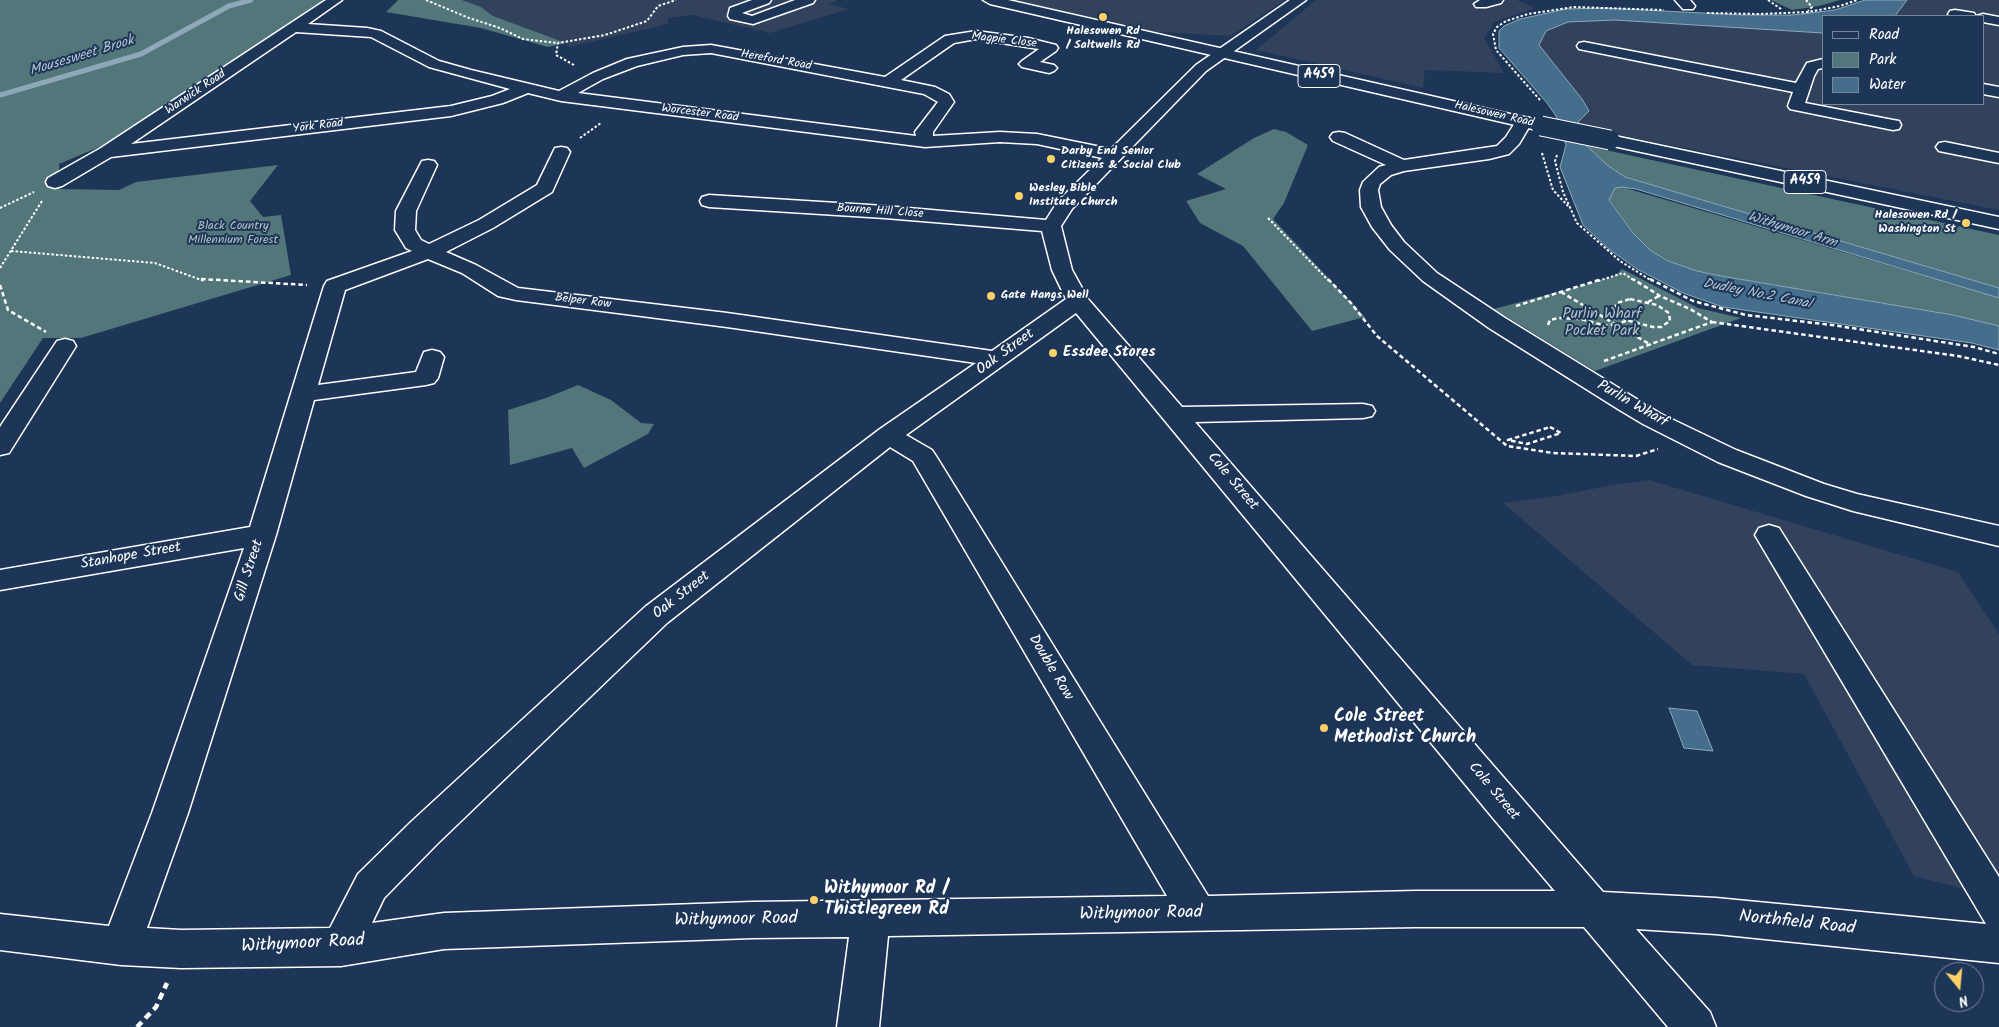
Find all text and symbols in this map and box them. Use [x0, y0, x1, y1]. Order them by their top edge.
marker: Halesowen Rd / Saltwells Rd [1097, 11, 1109, 23]
legend [1822, 15, 1984, 105]
text: Road [1869, 23, 1899, 47]
place label: Halesowen Rd / Saltwells Rd [1066, 25, 1140, 53]
street label: Magpie Close [971, 30, 1037, 52]
water label: Mousesweet Brook [28, 33, 136, 81]
street label: Hereford Road [739, 48, 813, 74]
text: Park [1869, 48, 1896, 72]
road number: A459 [1298, 64, 1340, 88]
street label: Warwick Road [163, 68, 229, 118]
text: Water [1869, 73, 1905, 97]
street label: Halesowen Road [1453, 99, 1535, 131]
street label: Worcester Road [661, 102, 739, 126]
street label: York Road [292, 117, 344, 137]
place label: Darby End Senior Citizens & Social Club [1061, 145, 1181, 173]
marker: Darby End Senior Citizens & Social Club [1045, 153, 1057, 165]
road number: A459 [1784, 170, 1826, 193]
place label: Wesley Bible Institute Church [1029, 182, 1118, 210]
marker: Wesley Bible Institute Church [1013, 190, 1025, 202]
street label: Bourne Hill Close [836, 202, 924, 222]
water label: Withymoor Arm [1745, 209, 1839, 253]
place label: Halesowen Rd / Washington St [1875, 209, 1956, 237]
marker: Halesowen Rd / Washington St [1960, 217, 1972, 229]
park label: Black Country Millennium Forest [188, 220, 278, 248]
water label: Dudley No.2 Canal [1701, 276, 1813, 314]
place label: Gate Hangs Well [1001, 289, 1088, 303]
marker: Gate Hangs Well [985, 290, 997, 302]
street label: Belper Row [554, 291, 612, 313]
park label: Purlin Wharf Pocket Park [1563, 306, 1641, 341]
street label: Oak Street [973, 326, 1039, 380]
place label: Essdee Stores [1063, 344, 1155, 362]
marker: Essdee Stores [1047, 347, 1059, 359]
street label: Purlin Wharf [1593, 377, 1671, 433]
street label: Cole Street [1203, 449, 1261, 515]
street label: Gill Street [232, 538, 268, 604]
street label: Stanhope Street [79, 539, 183, 575]
street label: Oak Street [650, 568, 714, 624]
street label: Double Row [1023, 632, 1077, 704]
place label: Cole Street Methodist Church [1334, 707, 1476, 750]
marker: Cole Street Methodist Church [1318, 722, 1330, 734]
street label: Cole Street [1464, 759, 1522, 825]
place label: Withymoor Rd / Thistlegreen Rd [824, 879, 949, 922]
marker: Withymoor Rd / Thistlegreen Rd [808, 894, 820, 906]
street label: Withymoor Road [1079, 903, 1203, 927]
street label: Northfield Road [1738, 907, 1856, 941]
street label: Withymoor Road [674, 909, 798, 933]
street label: Withymoor Road [241, 931, 365, 959]
north arrow [1934, 962, 1984, 1012]
text: N [1956, 989, 1971, 1012]

